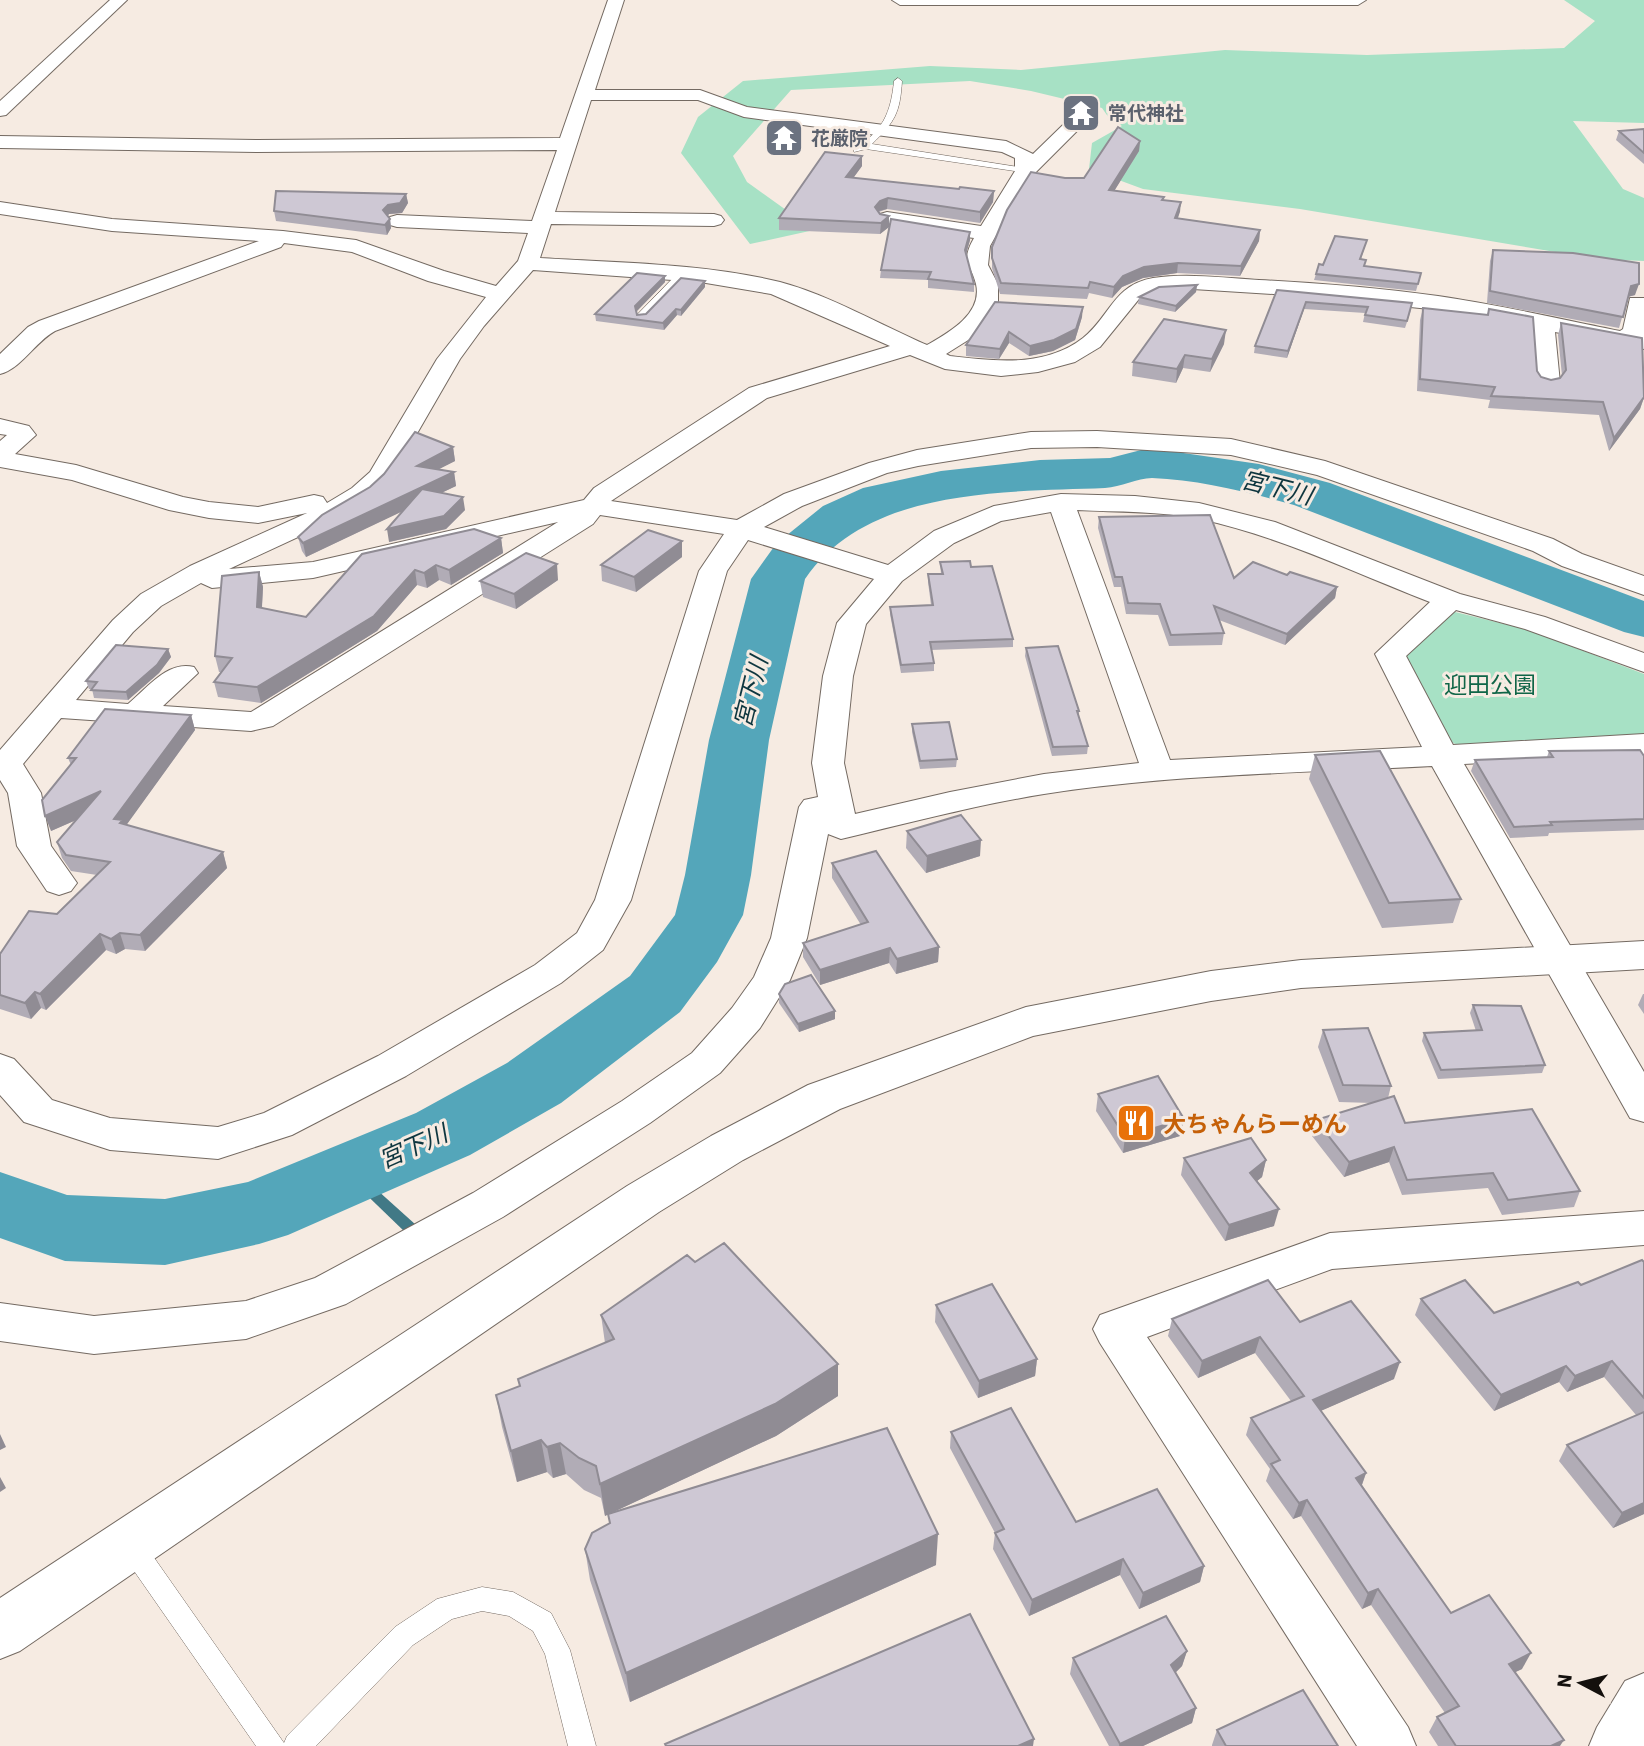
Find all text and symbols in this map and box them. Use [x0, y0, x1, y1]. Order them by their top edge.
temple icon: 常代神社 [1060, 92, 1102, 134]
place label: 常代神社 [1108, 101, 1184, 125]
temple icon: 花厳院 [763, 117, 805, 159]
place label: 花厳院 [811, 126, 868, 150]
water label: 宮下川 [1238, 463, 1319, 512]
water label: 宮下川 [726, 650, 775, 731]
park label: 迎田公園 [1444, 669, 1536, 699]
restaurant icon: 大ちゃんらーめん [1115, 1102, 1157, 1144]
place label: 大ちゃんらーめん [1163, 1108, 1347, 1138]
water label: 宮下川 [374, 1116, 455, 1175]
north arrow [1546, 1648, 1616, 1718]
text: N [1551, 1673, 1577, 1689]

